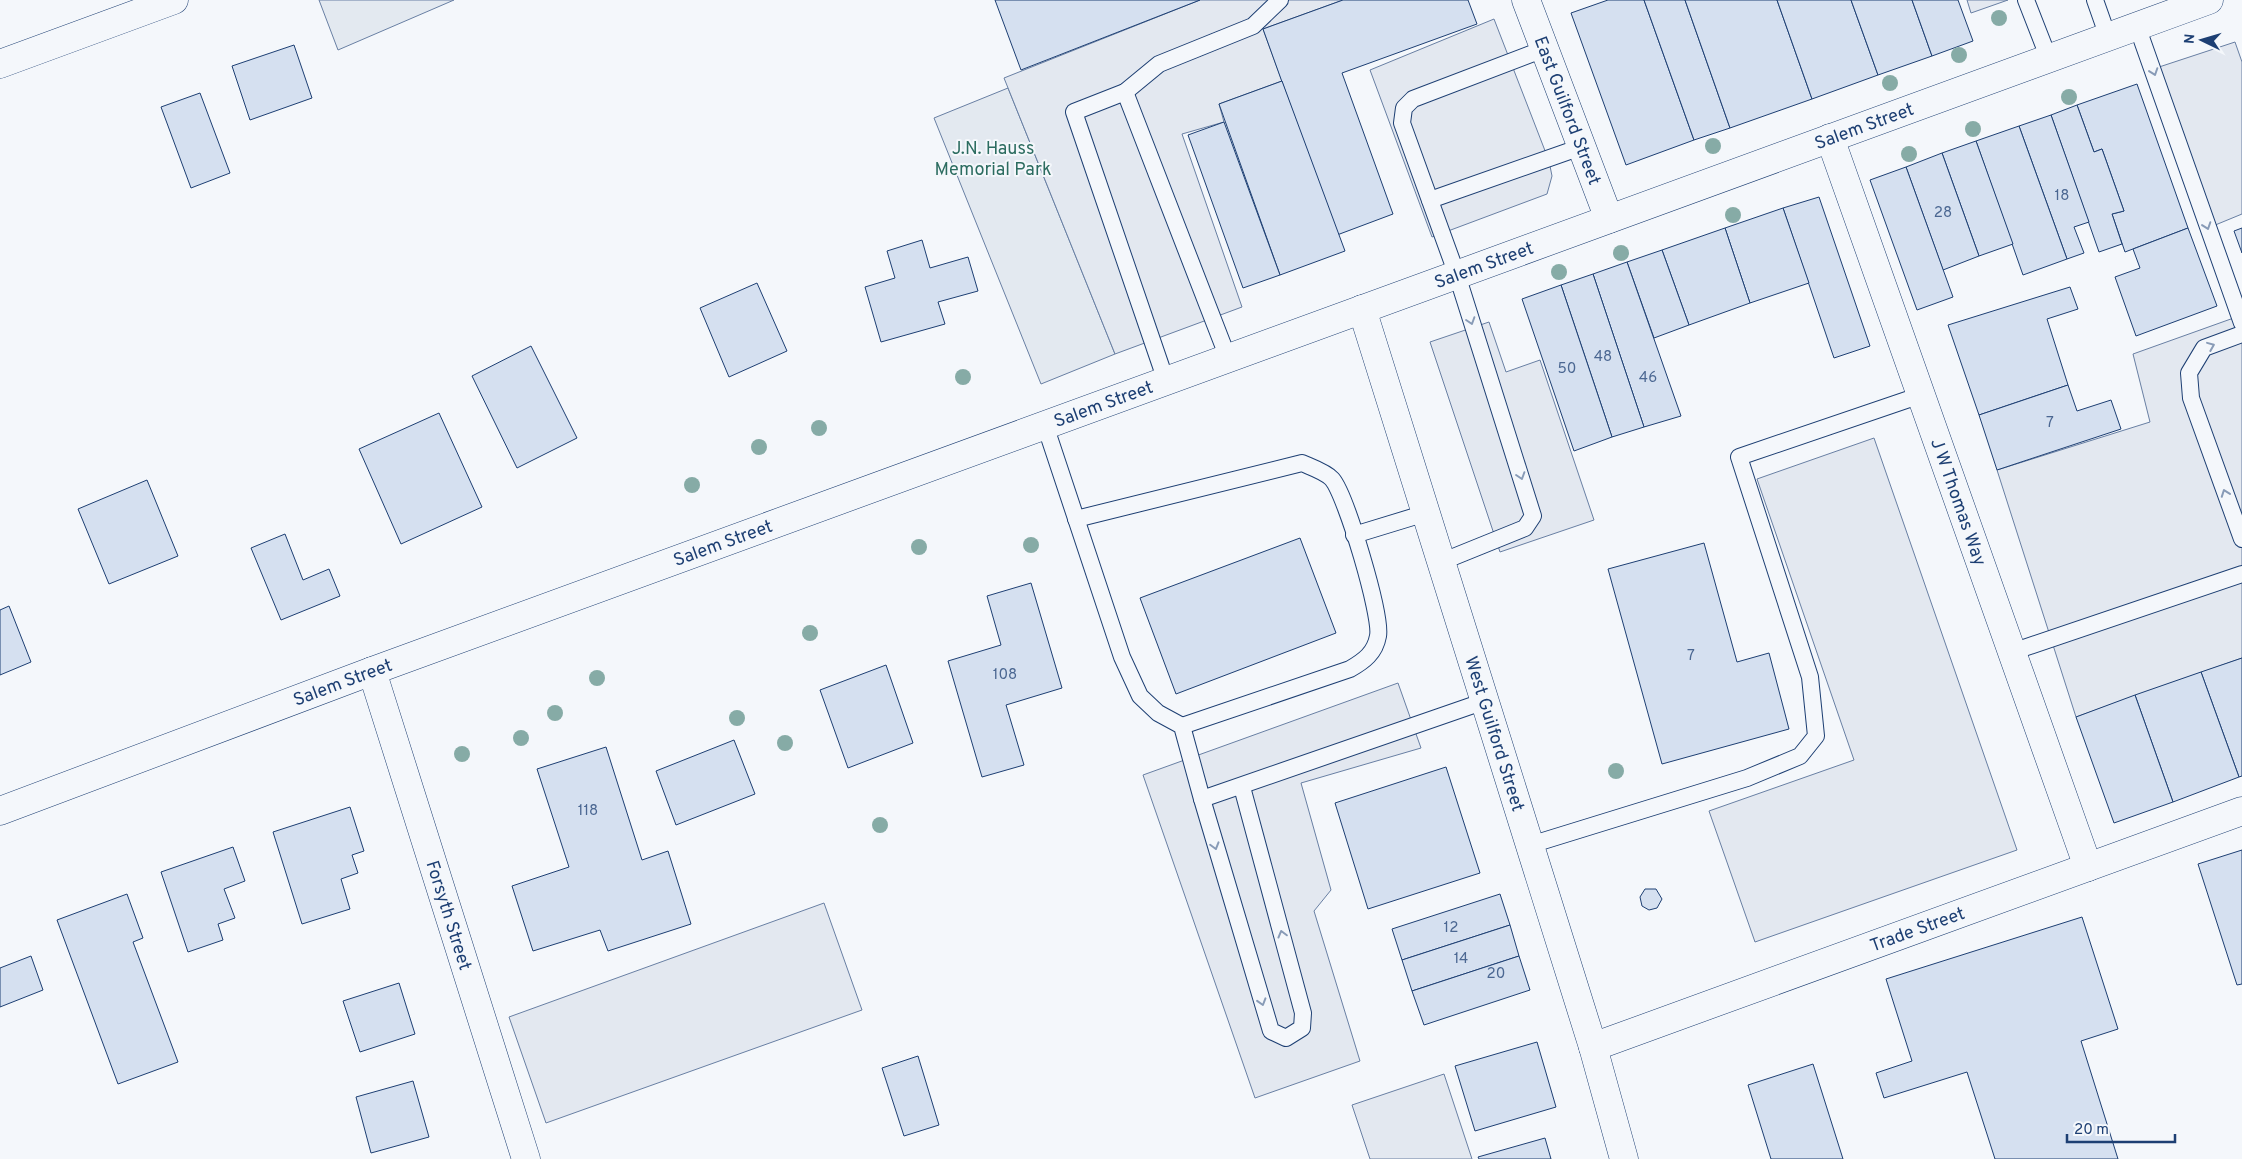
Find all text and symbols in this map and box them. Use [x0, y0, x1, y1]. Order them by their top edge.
north arrow [2177, 15, 2227, 65]
street label: East Guilford Street [1528, 33, 1605, 189]
text: N [2182, 33, 2199, 45]
one-way arrow [2148, 67, 2158, 76]
street label: Salem Street [1812, 99, 1917, 156]
park label: J.N. Hauss Memorial Park [935, 138, 1051, 182]
house number: 18 [2055, 187, 2069, 206]
house number: 28 [1934, 204, 1952, 223]
one-way arrow [2201, 221, 2211, 229]
street label: Salem Street [1431, 238, 1537, 295]
one-way arrow [1466, 316, 1476, 325]
one-way arrow [2206, 341, 2215, 352]
house number: 48 [1594, 348, 1612, 367]
house number: 50 [1558, 360, 1576, 379]
house number: 46 [1639, 369, 1657, 388]
street label: Salem Street [1051, 377, 1157, 434]
house number: 7 [2046, 414, 2054, 433]
street label: J W Thomas Way [1924, 436, 1991, 569]
one-way arrow [1515, 471, 1525, 480]
one-way arrow [2221, 489, 2231, 498]
street label: Salem Street [671, 516, 776, 573]
house number: 7 [1687, 647, 1695, 666]
street label: West Guilford Street [1458, 654, 1529, 815]
street label: Salem Street [290, 655, 396, 713]
house number: 108 [993, 666, 1017, 685]
house number: 118 [578, 802, 598, 821]
one-way arrow [1210, 842, 1220, 850]
street label: Forsyth Street [420, 858, 476, 973]
street label: Trade Street [1867, 903, 1968, 958]
house number: 12 [1444, 919, 1458, 938]
one-way arrow [1277, 931, 1287, 939]
house number: 14 [1454, 950, 1468, 969]
house number: 20 [1487, 965, 1505, 984]
one-way arrow [1257, 997, 1267, 1005]
scale bar [2067, 1112, 2174, 1144]
text: 20 m [2074, 1121, 2109, 1140]

